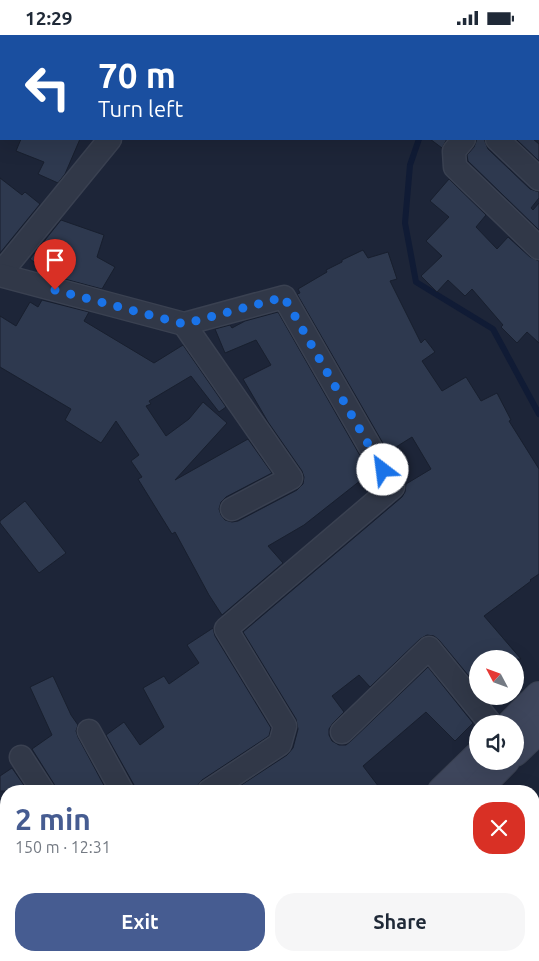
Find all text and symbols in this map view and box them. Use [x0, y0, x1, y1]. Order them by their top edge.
text: 12:29 [25, 7, 73, 29]
icon: left [15, 55, 80, 120]
text: 70 m [98, 55, 176, 95]
text: Turn left [98, 96, 183, 121]
pin [34, 239, 76, 290]
icon: arrive [41, 246, 69, 274]
position arrow [356, 443, 408, 495]
north arrow [469, 650, 524, 705]
map controls [469, 650, 524, 770]
button: sound [469, 715, 524, 770]
text: 2 min [15, 802, 91, 836]
button: close [473, 802, 525, 854]
text: 150 m · 12:31 [15, 838, 111, 856]
button: Exit [15, 893, 265, 951]
button: Share [275, 893, 525, 951]

